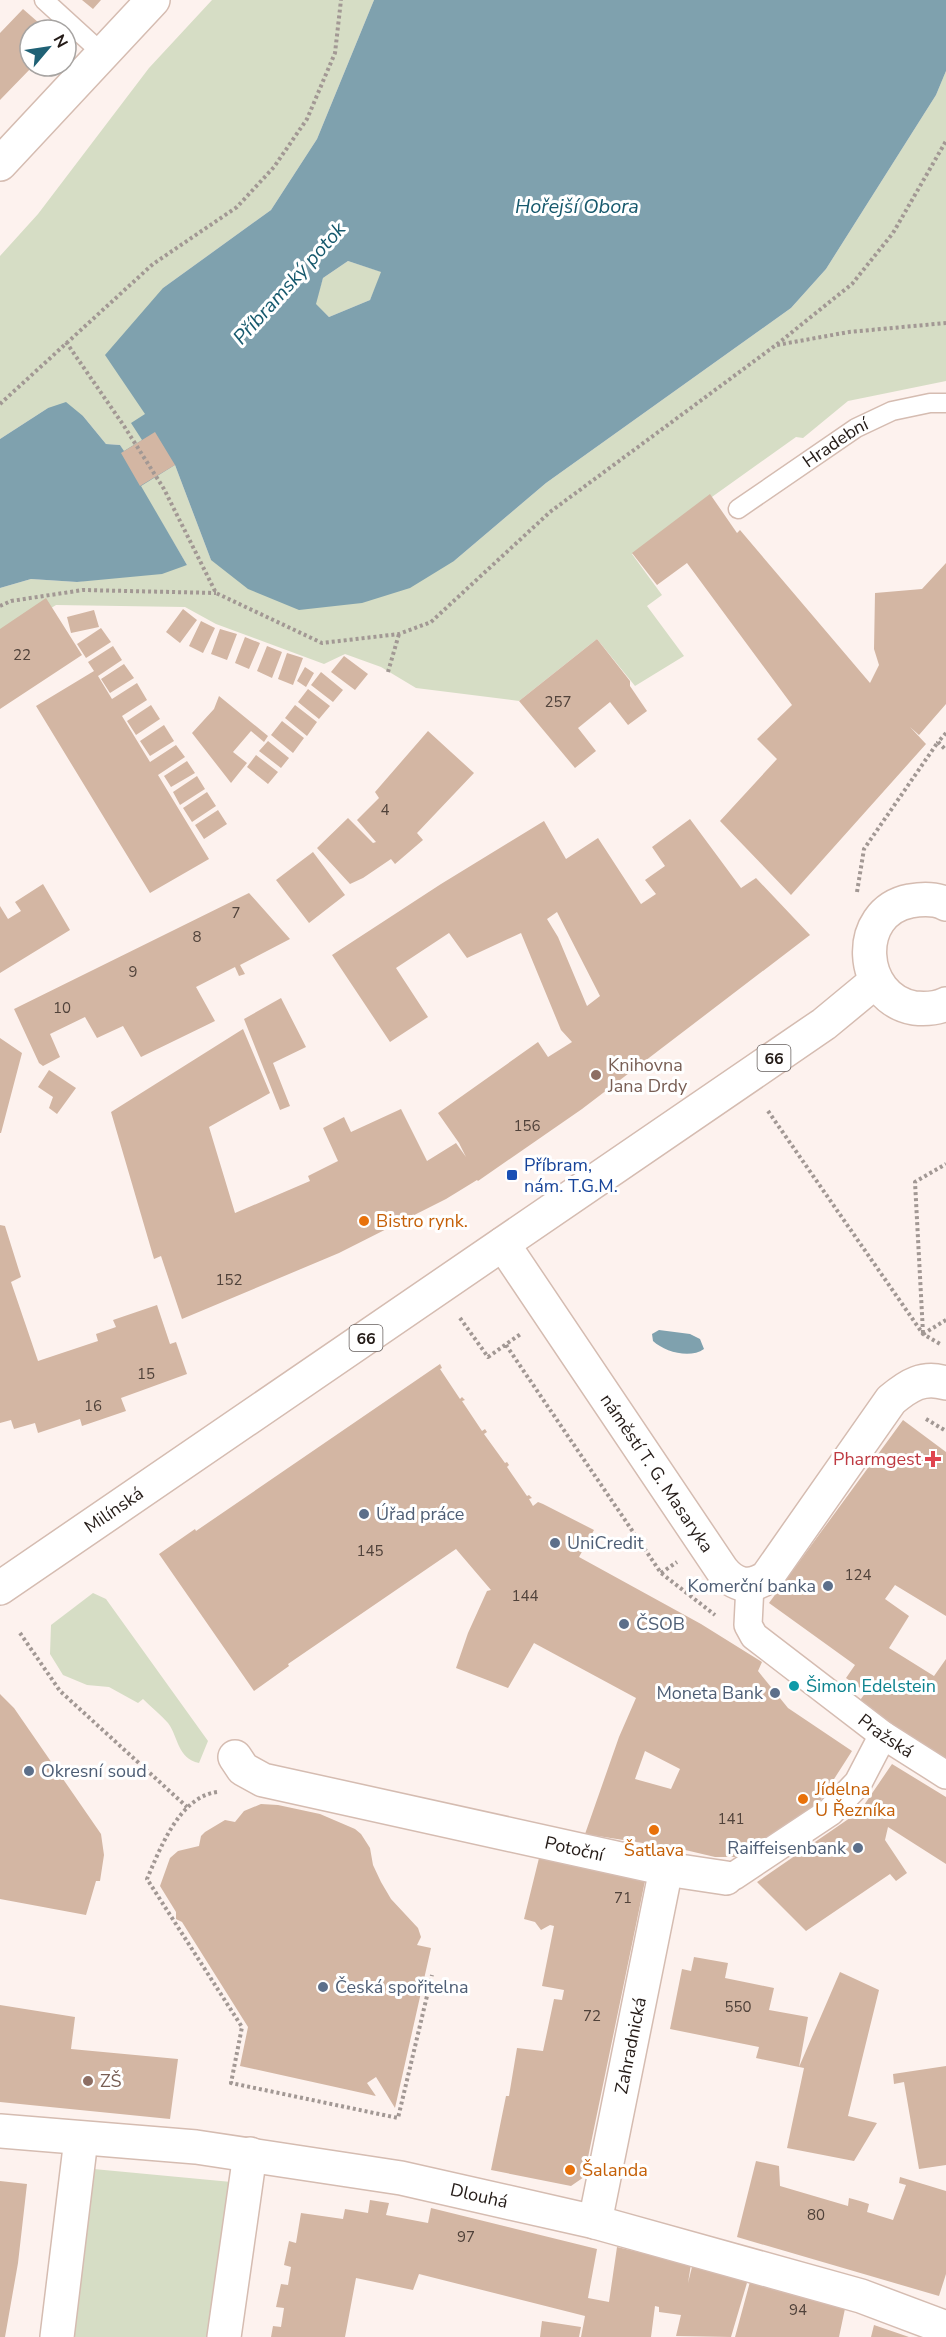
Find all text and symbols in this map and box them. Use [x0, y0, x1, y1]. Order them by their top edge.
north arrow [18, 18, 78, 78]
text: N [48, 31, 73, 52]
water label: Hořejší Obora [515, 193, 639, 220]
water label: Příbramský potok [227, 215, 352, 350]
street label: Hradební [798, 412, 873, 473]
house number: 22 [13, 645, 31, 665]
house number: 257 [544, 692, 572, 712]
house number: 4 [380, 800, 390, 820]
house number: 7 [231, 903, 241, 923]
house number: 8 [192, 927, 202, 947]
house number: 9 [128, 962, 138, 982]
house number: 10 [53, 998, 71, 1018]
road number: 66 [758, 1045, 790, 1071]
place label: Knihovna Jana Drdy [607, 1053, 688, 1098]
marker: Knihovna Jana Drdy [589, 1068, 603, 1082]
house number: 156 [513, 1116, 541, 1136]
place label: Příbram, nám. T.G.M. [524, 1153, 618, 1198]
marker: Příbram, nám. T.G.M. [505, 1168, 519, 1182]
place label: Bistro rynk. [376, 1209, 468, 1233]
marker: Bistro rynk. [357, 1214, 371, 1228]
house number: 152 [215, 1270, 243, 1290]
road number: 66 [350, 1325, 382, 1351]
house number: 15 [137, 1364, 155, 1384]
street label: náměstí T. G. Masaryka [595, 1389, 719, 1557]
house number: 16 [84, 1396, 102, 1416]
place label: Pharmgest [833, 1447, 922, 1471]
marker: Pharmgest [926, 1452, 940, 1466]
street label: Milínská [80, 1481, 148, 1539]
place label: Úřad práce [376, 1502, 464, 1526]
marker: Úřad práce [357, 1507, 371, 1521]
place label: UniCredit [567, 1531, 644, 1555]
marker: UniCredit [548, 1536, 562, 1550]
house number: 145 [356, 1541, 384, 1561]
house number: 124 [844, 1565, 872, 1585]
place label: Komerční banka [688, 1574, 816, 1598]
marker: Komerční banka [821, 1579, 835, 1593]
house number: 144 [511, 1586, 539, 1606]
place label: ČSOB [636, 1612, 685, 1636]
marker: ČSOB [617, 1617, 631, 1631]
place label: Šimon Edelstein [806, 1674, 936, 1698]
marker: Šimon Edelstein [787, 1679, 801, 1693]
place label: Moneta Bank [656, 1681, 764, 1705]
marker: Moneta Bank [768, 1686, 782, 1700]
street label: Pražská [853, 1708, 918, 1763]
place label: Okresní soud [41, 1759, 147, 1783]
marker: Okresní soud [22, 1764, 36, 1778]
place label: Jídelna U Řezníka [814, 1777, 896, 1822]
marker: Jídelna U Řezníka [796, 1792, 810, 1806]
house number: 141 [717, 1809, 745, 1829]
marker: Šatlava [647, 1823, 661, 1837]
street label: Potoční [542, 1831, 607, 1867]
place label: Raiffeisenbank [727, 1836, 847, 1860]
place label: Šatlava [624, 1838, 684, 1862]
marker: Raiffeisenbank [851, 1841, 865, 1855]
house number: 71 [614, 1888, 632, 1908]
place label: Česká spořitelna [335, 1975, 468, 1999]
marker: Česká spořitelna [316, 1980, 330, 1994]
street label: Zahradnická [609, 1995, 652, 2096]
house number: 550 [724, 1997, 752, 2017]
house number: 72 [583, 2006, 601, 2026]
place label: ZŠ [100, 2069, 122, 2093]
marker: ZŠ [81, 2074, 95, 2088]
place label: Šalanda [582, 2158, 648, 2182]
marker: Šalanda [563, 2163, 577, 2177]
street label: Dlouhá [448, 2178, 510, 2214]
house number: 80 [807, 2205, 825, 2225]
house number: 97 [457, 2227, 475, 2247]
house number: 94 [789, 2300, 807, 2320]

